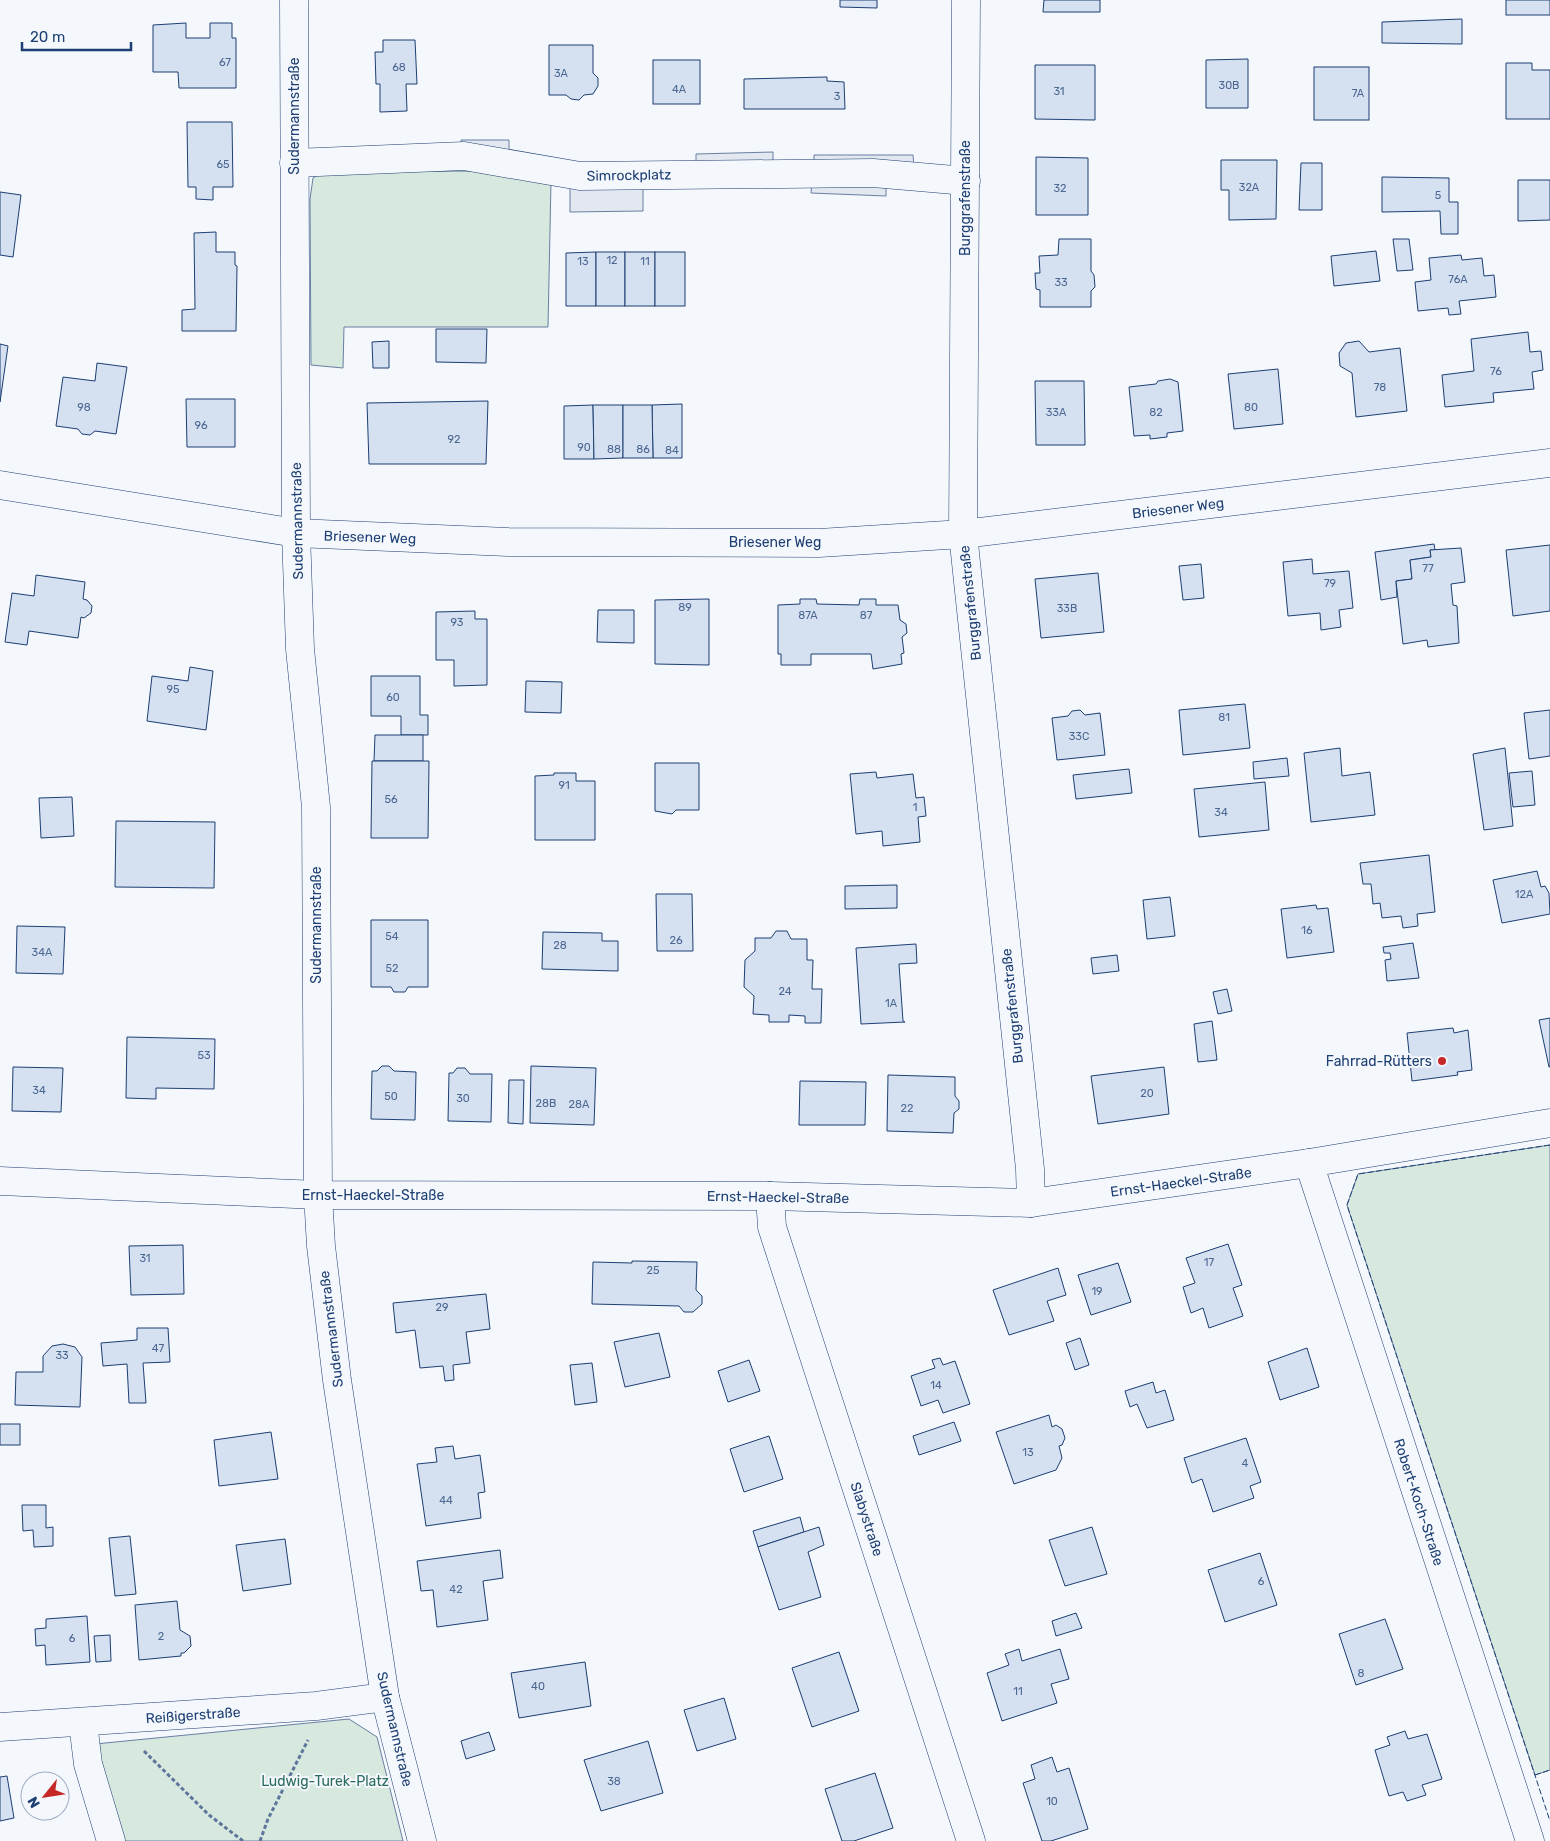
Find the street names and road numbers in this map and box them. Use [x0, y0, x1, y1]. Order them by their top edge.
street label: Sudermannstraße [286, 57, 303, 175]
street label: Burggrafenstraße [957, 140, 974, 256]
street label: Simrockplatz [586, 166, 672, 185]
street label: Sudermannstraße [288, 462, 307, 580]
street label: Briesener Weg [1131, 494, 1225, 523]
street label: Briesener Weg [323, 527, 417, 548]
street label: Briesener Weg [729, 534, 821, 551]
street label: Burggrafenstraße [956, 544, 985, 661]
street label: Sudermannstraße [308, 866, 325, 984]
street label: Burggrafenstraße [998, 947, 1027, 1064]
street label: Ernst-Haeckel-Straße [1109, 1164, 1253, 1201]
street label: Ernst-Haeckel-Straße [302, 1187, 444, 1204]
street label: Ernst-Haeckel-Straße [707, 1188, 850, 1207]
street label: Sudermannstraße [316, 1269, 347, 1388]
street label: Robert-Koch-Straße [1390, 1436, 1447, 1568]
street label: Slabystraße [847, 1480, 887, 1559]
street label: Sudermannstraße [373, 1670, 416, 1788]
street label: Reißigerstraße [145, 1704, 241, 1727]

